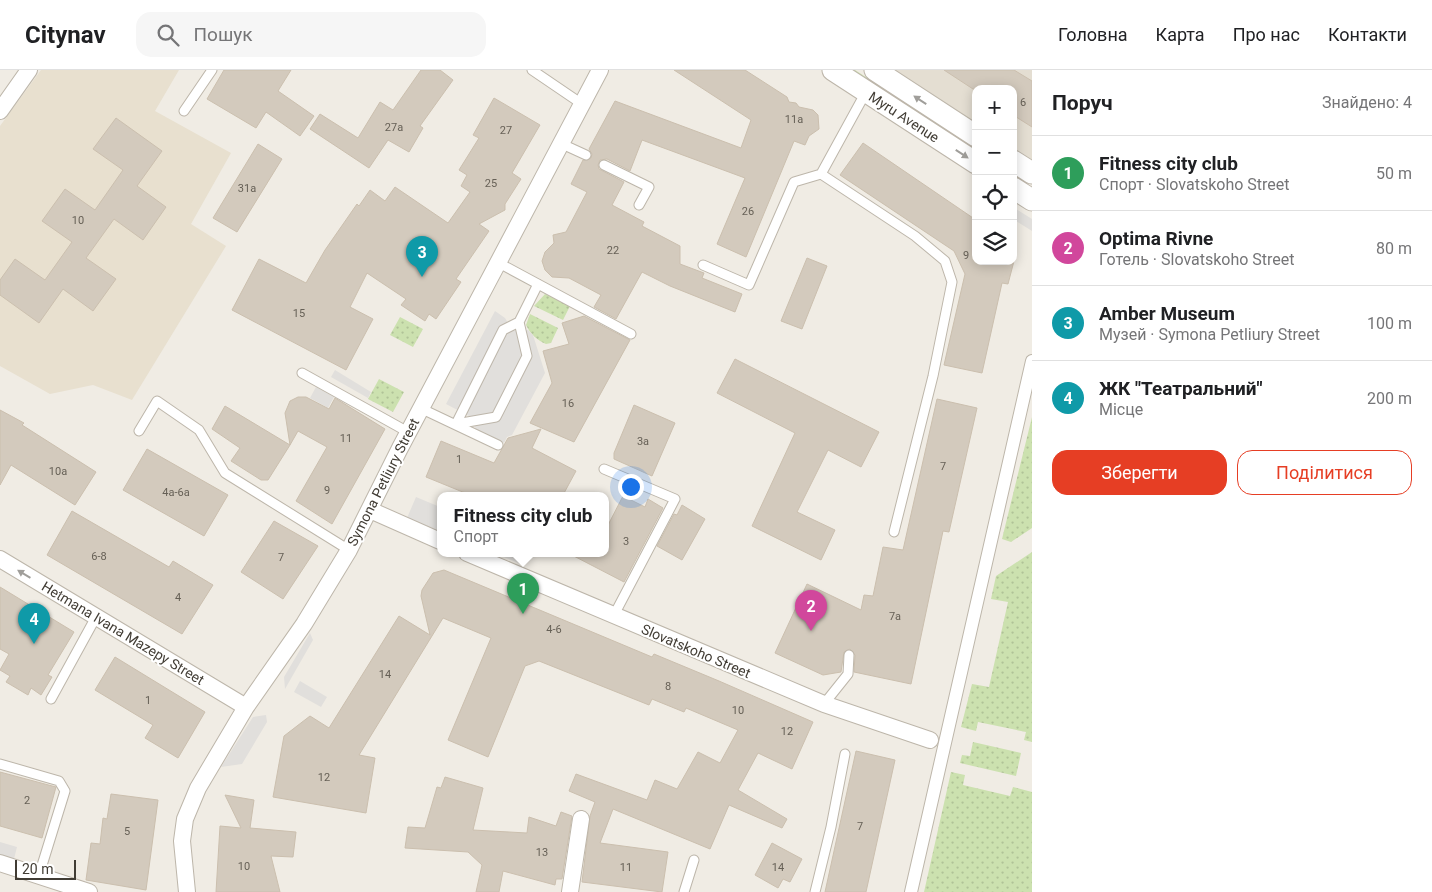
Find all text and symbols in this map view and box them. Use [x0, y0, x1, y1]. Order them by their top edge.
search box [136, 12, 486, 57]
text: Citynav [25, 21, 106, 49]
icon: search [154, 21, 182, 49]
text: Пошук [194, 23, 253, 46]
text: Головна [1058, 24, 1128, 45]
text: Карта [1156, 24, 1205, 45]
text: Про нас [1233, 24, 1300, 45]
text: Контакти [1328, 24, 1407, 45]
map controls [972, 85, 1017, 265]
button: + [972, 85, 1017, 130]
street label: Myru Avenue [866, 88, 942, 146]
text: Поруч [1052, 91, 1113, 115]
text: Знайдено: 4 [1322, 93, 1412, 112]
one-way arrow [914, 95, 927, 105]
house number: 6 [1020, 96, 1026, 109]
house number: 11а [785, 113, 803, 126]
house number: 27а [385, 121, 403, 134]
house number: 27 [500, 124, 512, 137]
button: − [972, 130, 1017, 175]
one-way arrow [955, 149, 968, 159]
text: Fitness city club [1099, 152, 1238, 175]
text: 1 [1063, 164, 1073, 183]
text: 50 m [1376, 164, 1412, 183]
button: locate [972, 175, 1017, 220]
text: Спорт · Slovatskoho Street [1099, 175, 1290, 194]
house number: 25 [485, 177, 497, 190]
house number: 31а [238, 182, 256, 195]
house number: 26 [742, 205, 754, 218]
house number: 10 [72, 214, 84, 227]
button: layers [972, 220, 1017, 265]
text: Optima Rivne [1099, 227, 1213, 250]
pin: 3 [406, 236, 438, 277]
text: 2 [1063, 239, 1073, 258]
text: 80 m [1376, 239, 1412, 258]
house number: 22 [607, 244, 619, 257]
house number: 9 [963, 249, 969, 262]
text: Готель · Slovatskoho Street [1099, 250, 1295, 269]
text: Amber Museum [1099, 302, 1235, 325]
house number: 15 [293, 307, 305, 320]
text: 3 [1063, 314, 1073, 333]
text: 100 m [1367, 314, 1412, 333]
text: Музей · Symona Petliury Street [1099, 325, 1320, 344]
text: ЖК "Театральний" [1099, 377, 1263, 400]
text: 4 [1063, 389, 1073, 408]
text: 200 m [1367, 389, 1412, 408]
house number: 16 [562, 397, 574, 410]
text: Місце [1099, 400, 1143, 419]
street label: Symona Petliury Street [344, 415, 422, 549]
house number: 11 [340, 432, 352, 445]
house number: 3а [637, 435, 649, 448]
button: Зберегти [1052, 450, 1227, 495]
button: Поділитися [1237, 450, 1412, 495]
house number: 1 [456, 453, 462, 466]
house number: 7 [940, 460, 946, 473]
house number: 10а [49, 465, 67, 478]
your location [618, 474, 644, 500]
house number: 9 [324, 484, 330, 497]
house number: 4а-6а [162, 486, 190, 499]
popup [437, 492, 609, 557]
text: Fitness city club [454, 504, 592, 527]
text: Спорт [454, 527, 498, 546]
house number: 3 [623, 535, 629, 548]
house number: 6-8 [91, 550, 107, 563]
house number: 7 [278, 551, 284, 564]
one-way arrow [18, 569, 31, 579]
pin: 1 [507, 573, 539, 614]
street label: Hetmana Ivana Mazepy Street [39, 578, 207, 688]
pin: 2 [795, 590, 827, 631]
house number: 4 [175, 591, 181, 604]
pin: 4 [18, 603, 50, 644]
house number: 7а [889, 610, 901, 623]
street label: Slovatskoho Street [639, 621, 753, 681]
house number: 4-6 [546, 623, 562, 636]
house number: 14 [379, 668, 391, 681]
house number: 8 [665, 680, 671, 693]
house number: 1 [145, 694, 151, 707]
house number: 10 [732, 704, 744, 717]
house number: 12 [781, 725, 793, 738]
house number: 12 [318, 771, 330, 784]
house number: 2 [24, 794, 30, 807]
house number: 7 [857, 820, 863, 833]
house number: 5 [124, 825, 130, 838]
house number: 13 [536, 846, 548, 859]
scale bar [15, 857, 76, 880]
house number: 10 [238, 860, 250, 873]
text: 20 m [22, 861, 54, 877]
house number: 11 [620, 861, 632, 874]
house number: 14 [772, 861, 784, 874]

